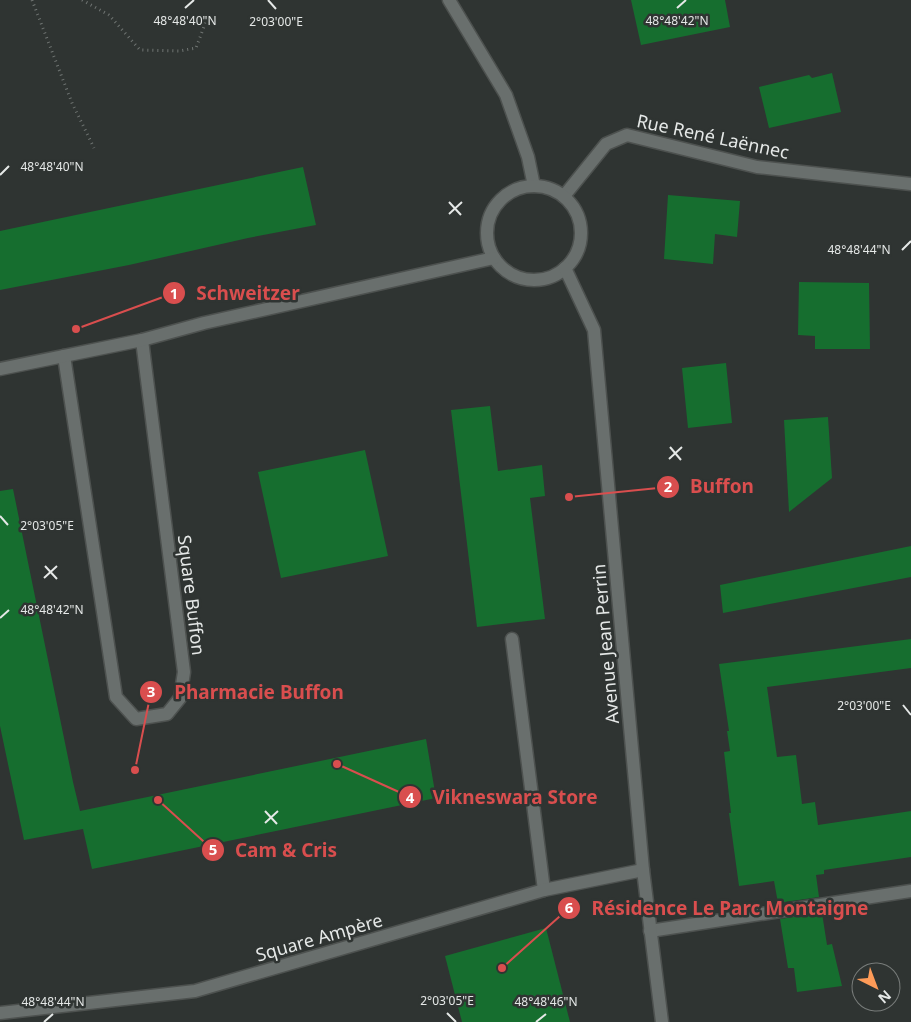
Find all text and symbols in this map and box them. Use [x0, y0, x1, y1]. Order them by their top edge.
text: 48°48'40"N [153, 12, 217, 29]
text: 48°48'42"N [645, 12, 709, 29]
text: 2°03'00"E [249, 13, 303, 30]
street label: Rue René Laënnec [635, 108, 792, 164]
text: 48°48'40"N [20, 158, 84, 175]
text: 48°48'44"N [827, 241, 891, 258]
callout: Schweitzer [161, 276, 310, 310]
text: Schweitzer [196, 280, 300, 306]
text: 1 [170, 283, 178, 303]
callout: Buffon [655, 470, 764, 504]
text: Buffon [690, 473, 754, 499]
text: 2 [664, 476, 673, 496]
text: 2°03'05"E [20, 517, 74, 534]
street label: Square Buffon [173, 533, 211, 657]
street label: Avenue Jean Perrin [586, 563, 624, 725]
text: 48°48'42"N [20, 601, 84, 618]
callout: Pharmacie Buffon [139, 675, 353, 709]
text: Pharmacie Buffon [174, 679, 344, 705]
text: 3 [147, 681, 155, 701]
text: 2°03'00"E [837, 697, 891, 714]
callout: Vikneswara Store [397, 780, 607, 814]
text: Vikneswara Store [432, 784, 598, 810]
text: 4 [406, 787, 415, 807]
callout: Cam & Cris [200, 833, 347, 867]
text: Cam & Cris [235, 837, 337, 863]
text: 5 [209, 839, 217, 859]
callout: Résidence Le Parc Montaigne [557, 891, 879, 925]
text: Résidence Le Parc Montaigne [592, 895, 868, 921]
text: 6 [565, 897, 574, 917]
street label: Square Ampère [253, 907, 385, 967]
north arrow [851, 962, 901, 1012]
text: N [874, 986, 896, 1008]
text: 2°03'05"E [420, 992, 474, 1009]
text: 48°48'44"N [21, 993, 85, 1010]
text: 48°48'46"N [514, 993, 578, 1010]

